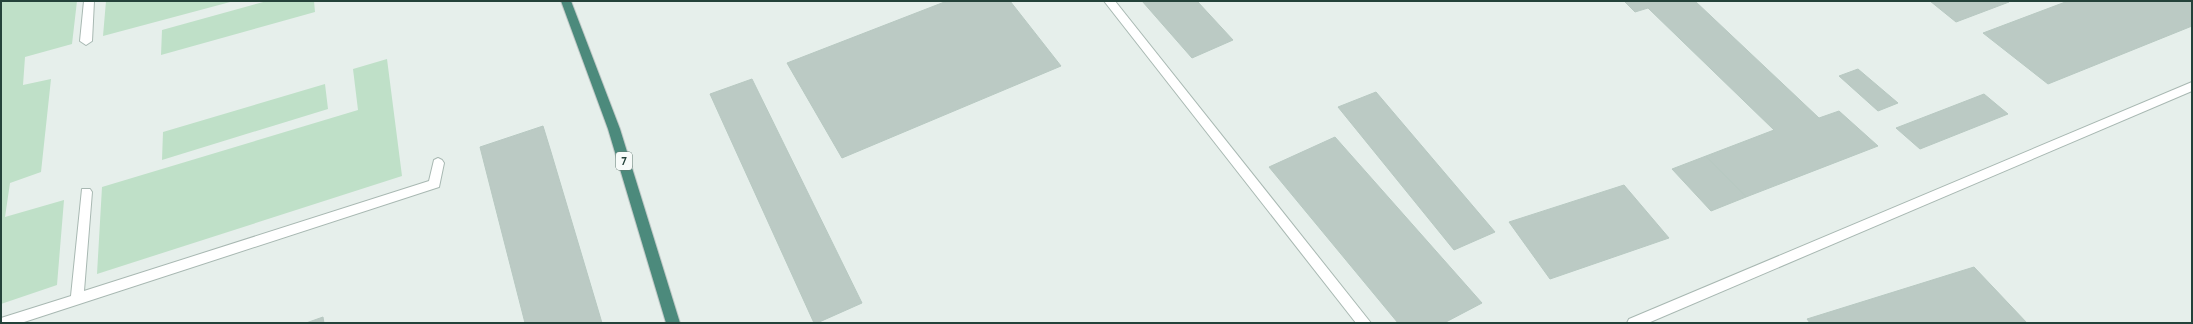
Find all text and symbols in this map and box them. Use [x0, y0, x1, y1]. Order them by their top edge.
road number: 7 [616, 152, 632, 170]

